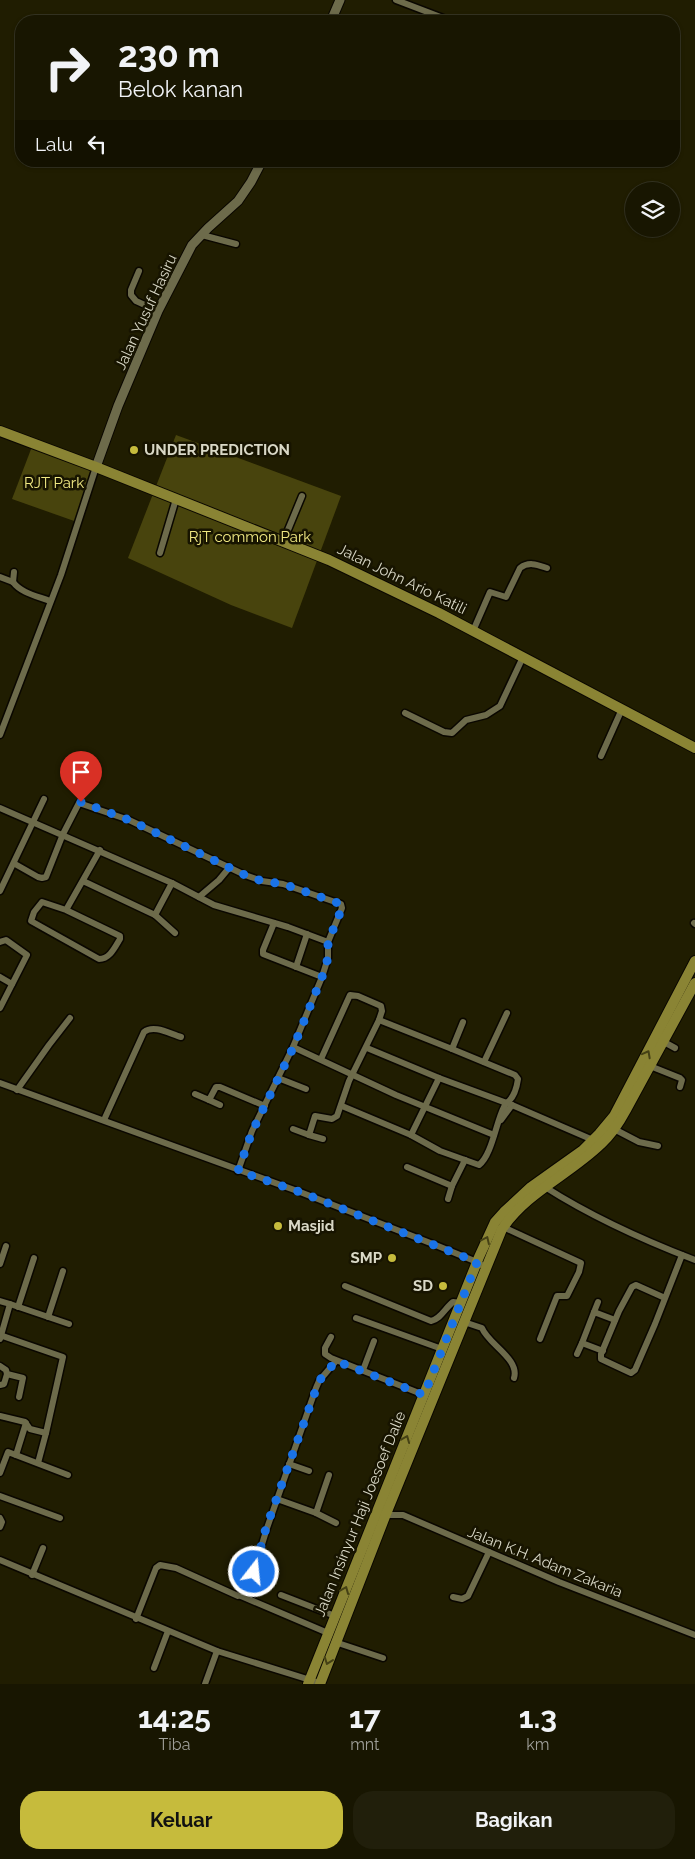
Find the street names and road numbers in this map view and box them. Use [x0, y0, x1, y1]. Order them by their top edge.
street label: Jalan Yusuf Hasiru [111, 251, 181, 373]
street label: Jalan John Ario Katili [335, 540, 469, 618]
street label: Jalan Insinyur Haji Joesoef Dalie [310, 1409, 410, 1619]
street label: Jalan K.H. Adam Zakaria [465, 1523, 625, 1601]

